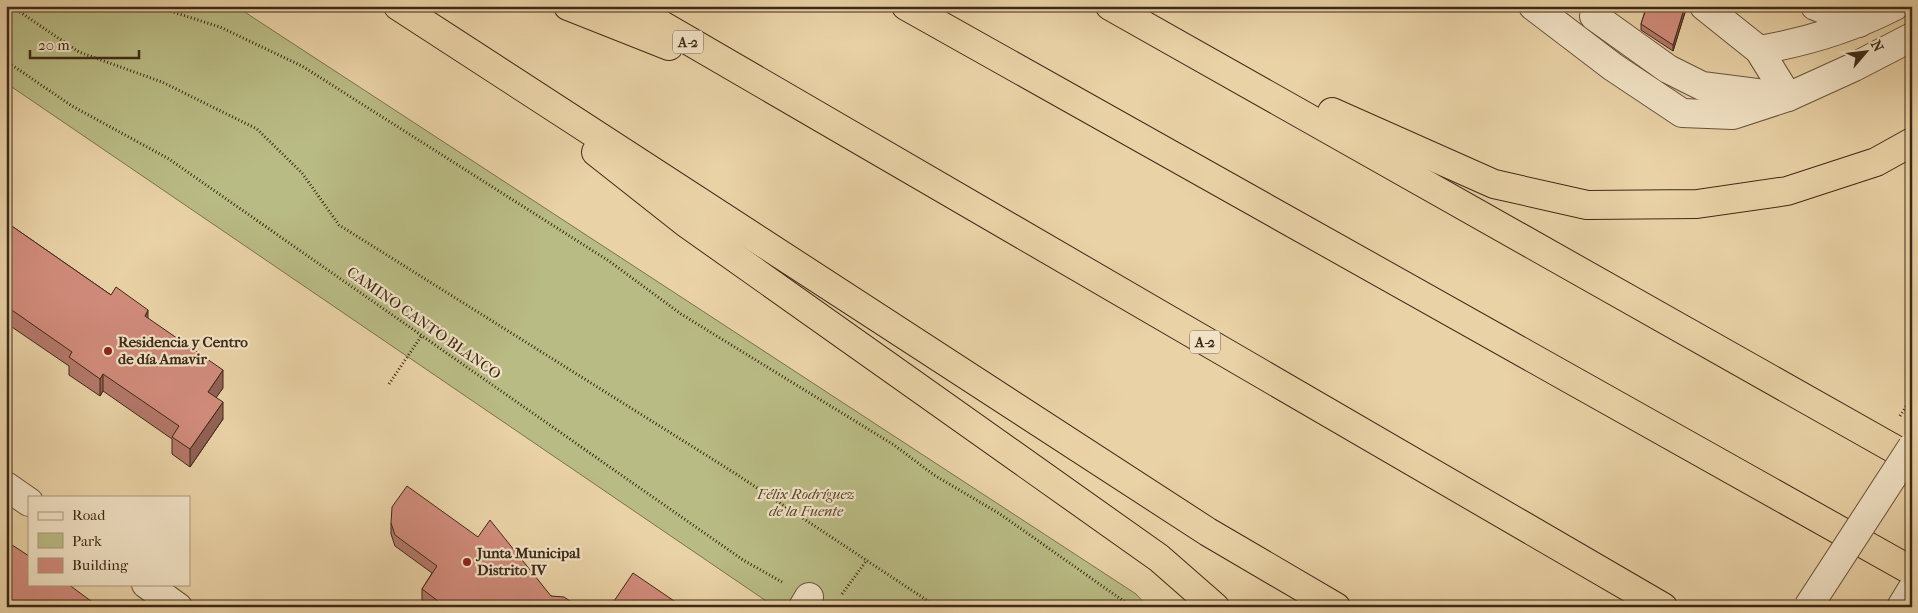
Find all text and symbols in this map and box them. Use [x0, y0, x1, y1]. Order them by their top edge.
scale bar [30, 28, 139, 60]
north arrow [1840, 28, 1890, 78]
road number: A-2 [673, 31, 703, 54]
text: 20 m [38, 36, 70, 54]
text: N [1867, 37, 1887, 55]
street label: CAMINO CANTO BLANCO [343, 263, 505, 383]
road number: A-2 [1190, 331, 1220, 354]
place label: Residencia y Centro de día Amavir [118, 333, 248, 368]
marker: Residencia y Centro de día Amavir [102, 345, 114, 357]
park label: Félix Rodríguez de la Fuente [756, 485, 855, 520]
legend [28, 496, 190, 586]
text: Road [72, 506, 106, 524]
text: Park [72, 532, 102, 550]
place label: Junta Municipal Distrito IV [475, 544, 581, 579]
text: Building [72, 556, 129, 574]
marker: Junta Municipal Distrito IV [461, 556, 473, 568]

